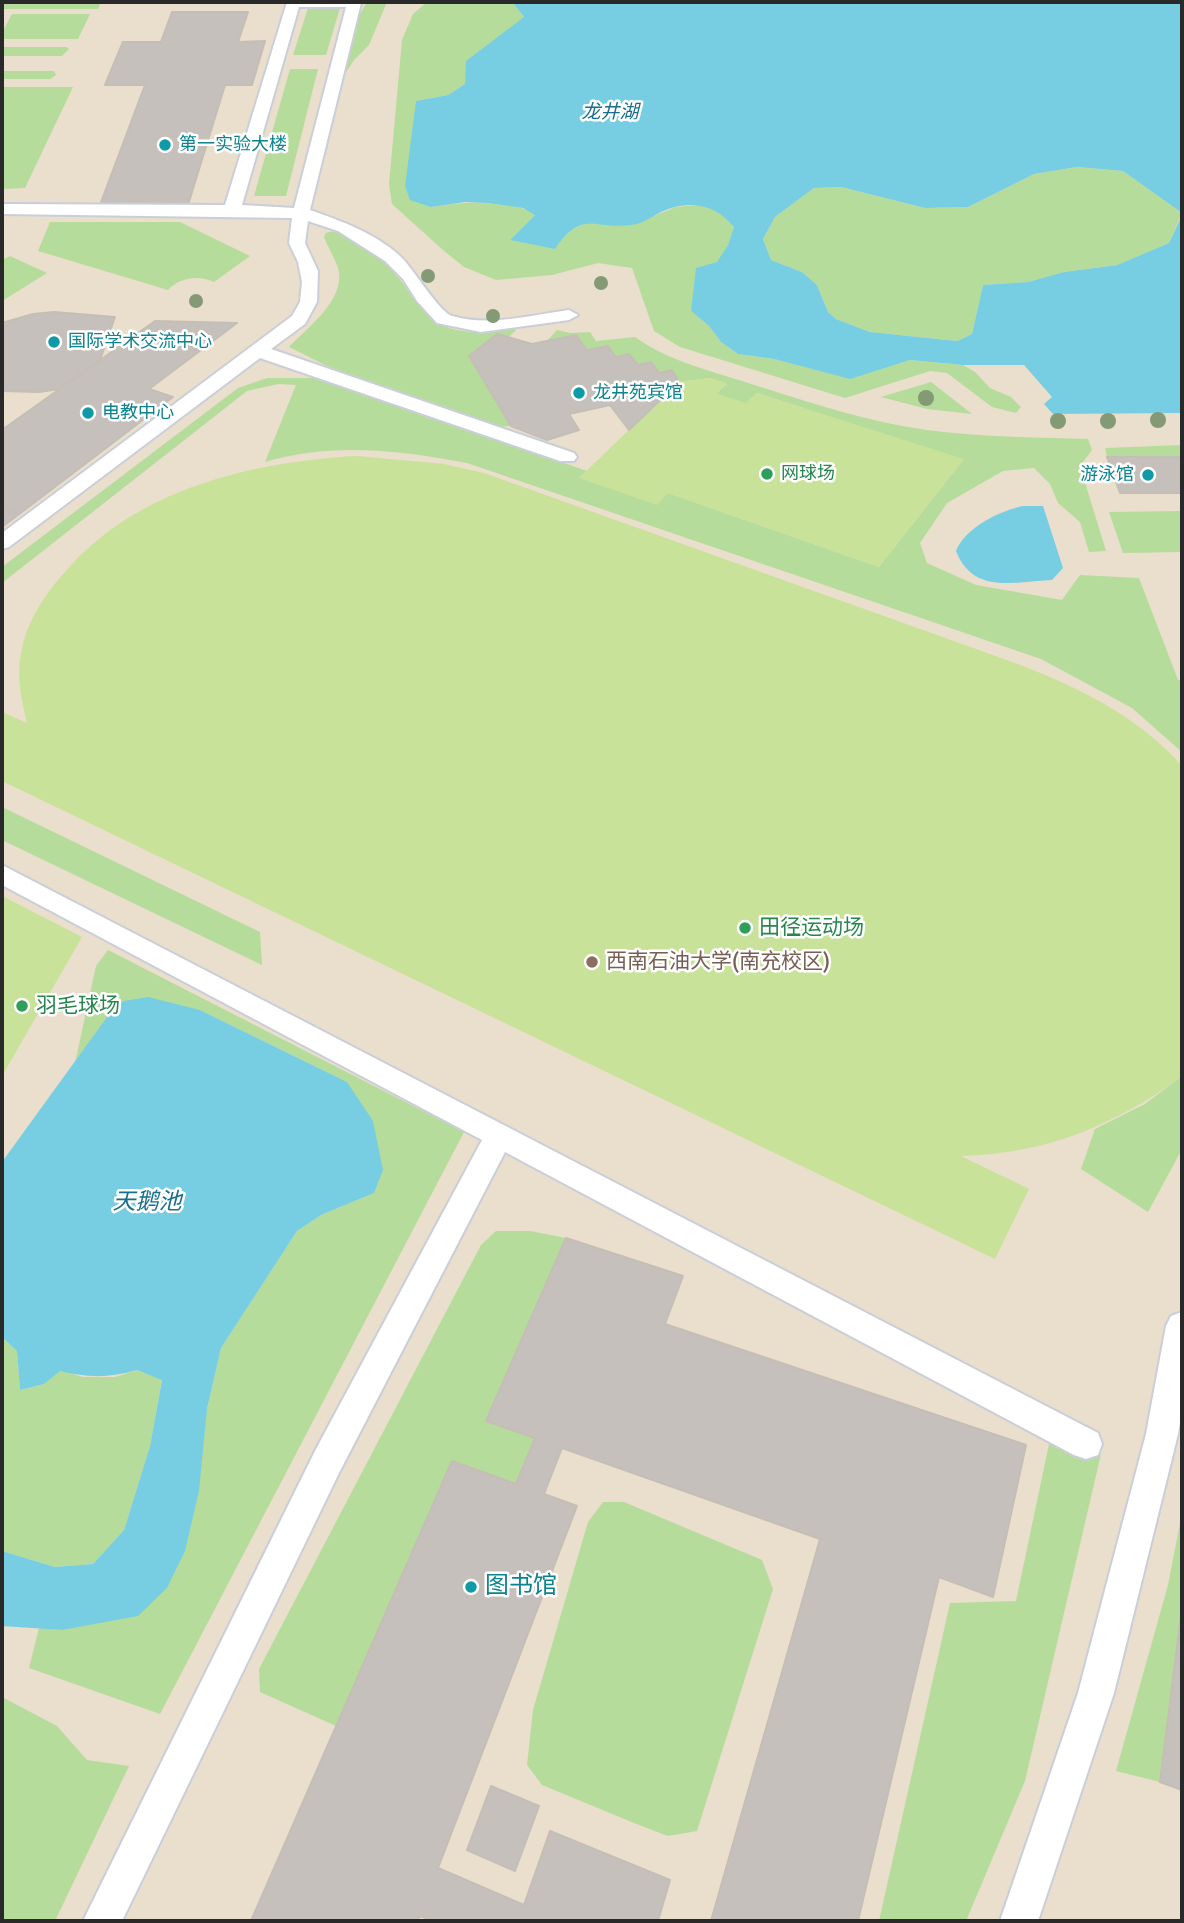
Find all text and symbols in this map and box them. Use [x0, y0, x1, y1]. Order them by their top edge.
water label: 龙井湖 [582, 102, 638, 124]
place label: 第一实验大楼 [179, 134, 287, 156]
marker: 第一实验大楼 [157, 137, 173, 153]
place label: 国际学术交流中心 [68, 331, 212, 353]
marker: 国际学术交流中心 [46, 334, 62, 350]
place label: 龙井苑宾馆 [593, 382, 683, 404]
marker: 龙井苑宾馆 [571, 385, 587, 401]
place label: 电教中心 [102, 402, 174, 424]
marker: 电教中心 [80, 405, 96, 421]
place label: 网球场 [781, 463, 835, 485]
place label: 游泳馆 [1080, 464, 1134, 486]
marker: 网球场 [759, 466, 775, 482]
marker: 游泳馆 [1140, 467, 1156, 483]
place label: 田径运动场 [759, 915, 864, 941]
marker: 田径运动场 [737, 920, 753, 936]
place label: 西南石油大学(南充校区) [606, 949, 830, 975]
marker: 西南石油大学(南充校区) [584, 954, 600, 970]
place label: 羽毛球场 [36, 993, 120, 1019]
marker: 羽毛球场 [14, 998, 30, 1014]
water label: 天鹅池 [113, 1189, 181, 1217]
place label: 图书馆 [485, 1573, 557, 1601]
marker: 图书馆 [463, 1579, 479, 1595]

